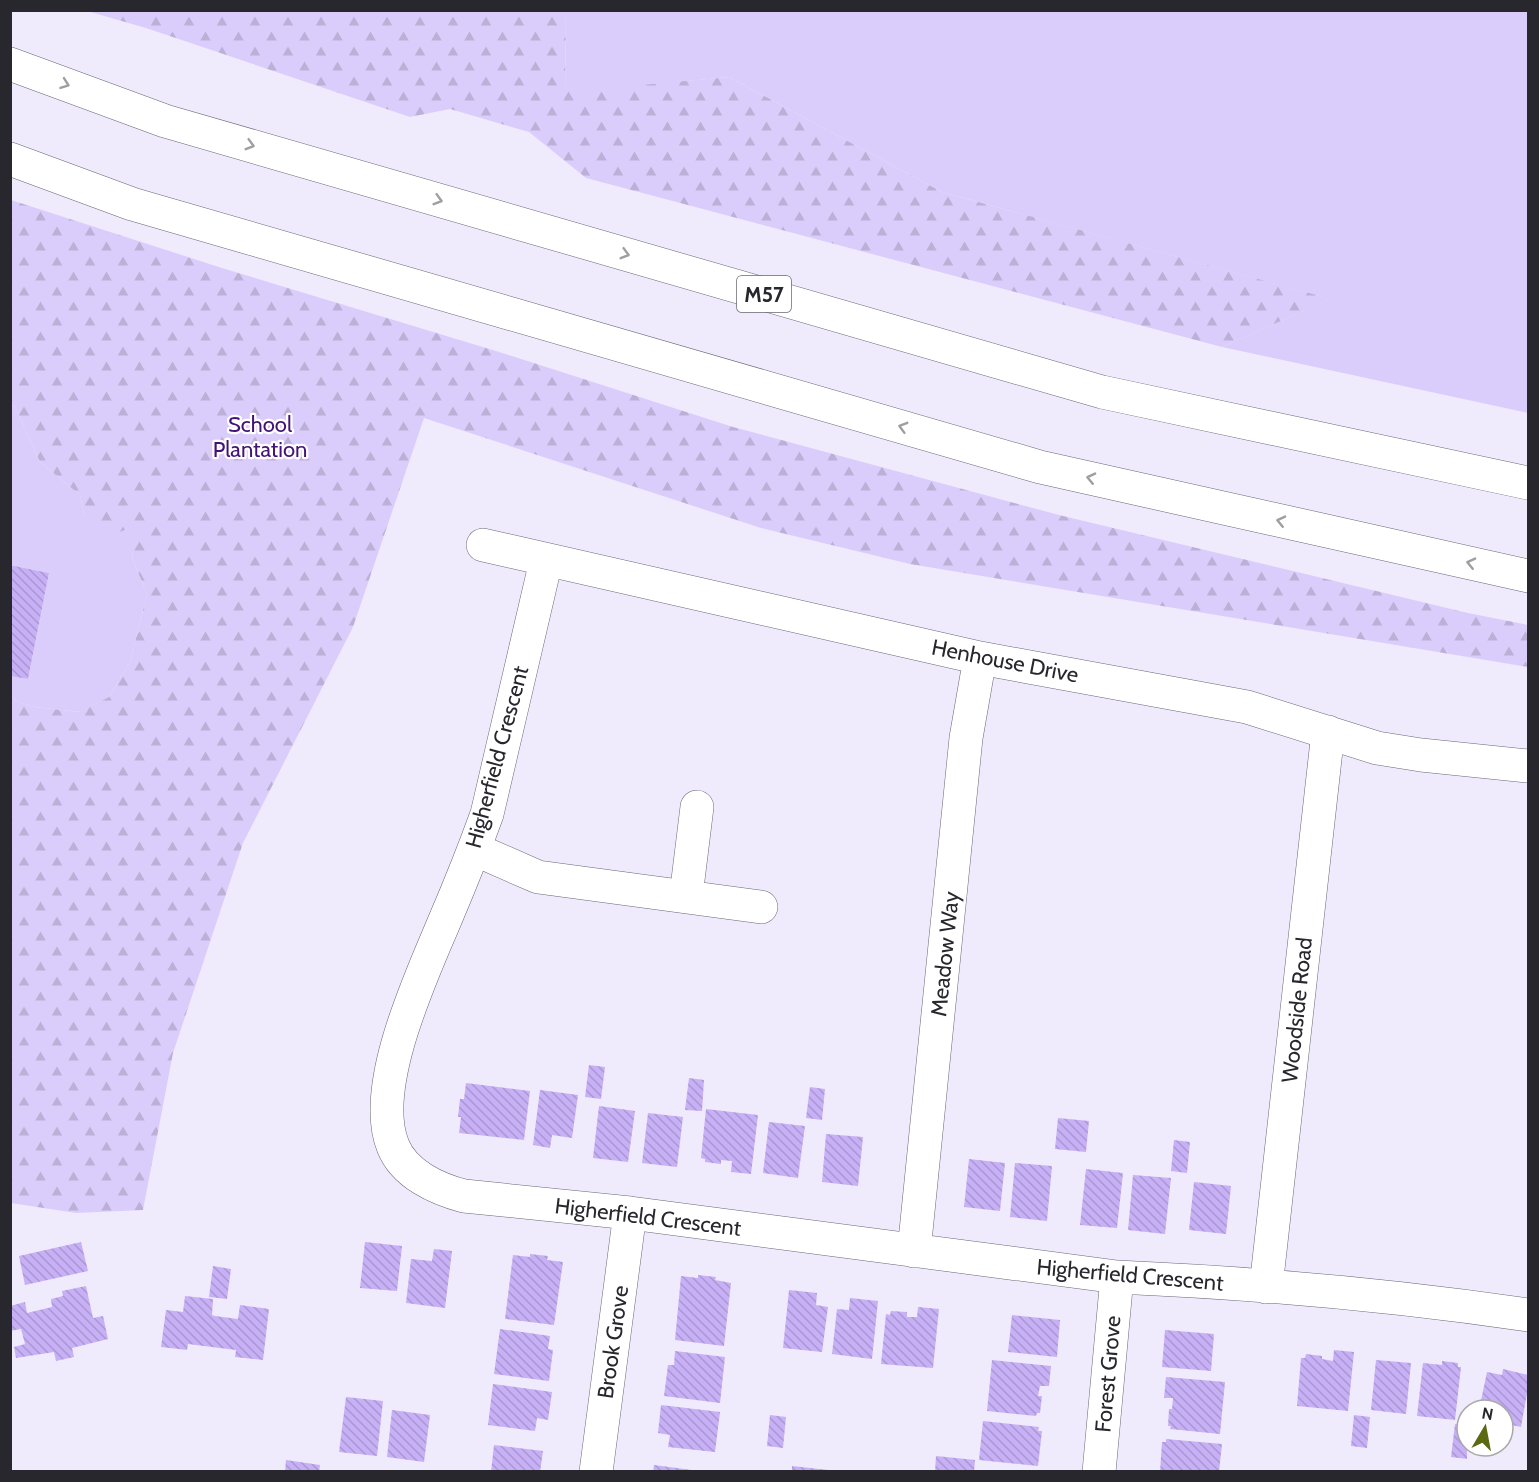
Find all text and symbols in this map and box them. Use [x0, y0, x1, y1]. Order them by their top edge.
one-way arrow [59, 77, 70, 89]
one-way arrow [245, 138, 255, 151]
one-way arrow [432, 193, 442, 205]
one-way arrow [619, 247, 630, 259]
road number: M57 [737, 276, 791, 312]
park label: School Plantation [213, 411, 307, 463]
one-way arrow [898, 422, 908, 434]
one-way arrow [1086, 473, 1096, 486]
one-way arrow [1276, 515, 1286, 528]
one-way arrow [1467, 557, 1477, 570]
street label: Henhouse Drive [929, 634, 1081, 688]
street label: Higherfield Crescent [460, 662, 534, 851]
street label: Meadow Way [925, 890, 965, 1018]
street label: Woodside Road [1276, 936, 1318, 1084]
street label: Higherfield Crescent [553, 1192, 743, 1242]
street label: Higherfield Crescent [1035, 1253, 1225, 1297]
street label: Brook Grove [592, 1284, 634, 1400]
street label: Forest Grove [1089, 1314, 1127, 1434]
north arrow [1455, 1398, 1515, 1458]
text: N [1480, 1403, 1495, 1424]

